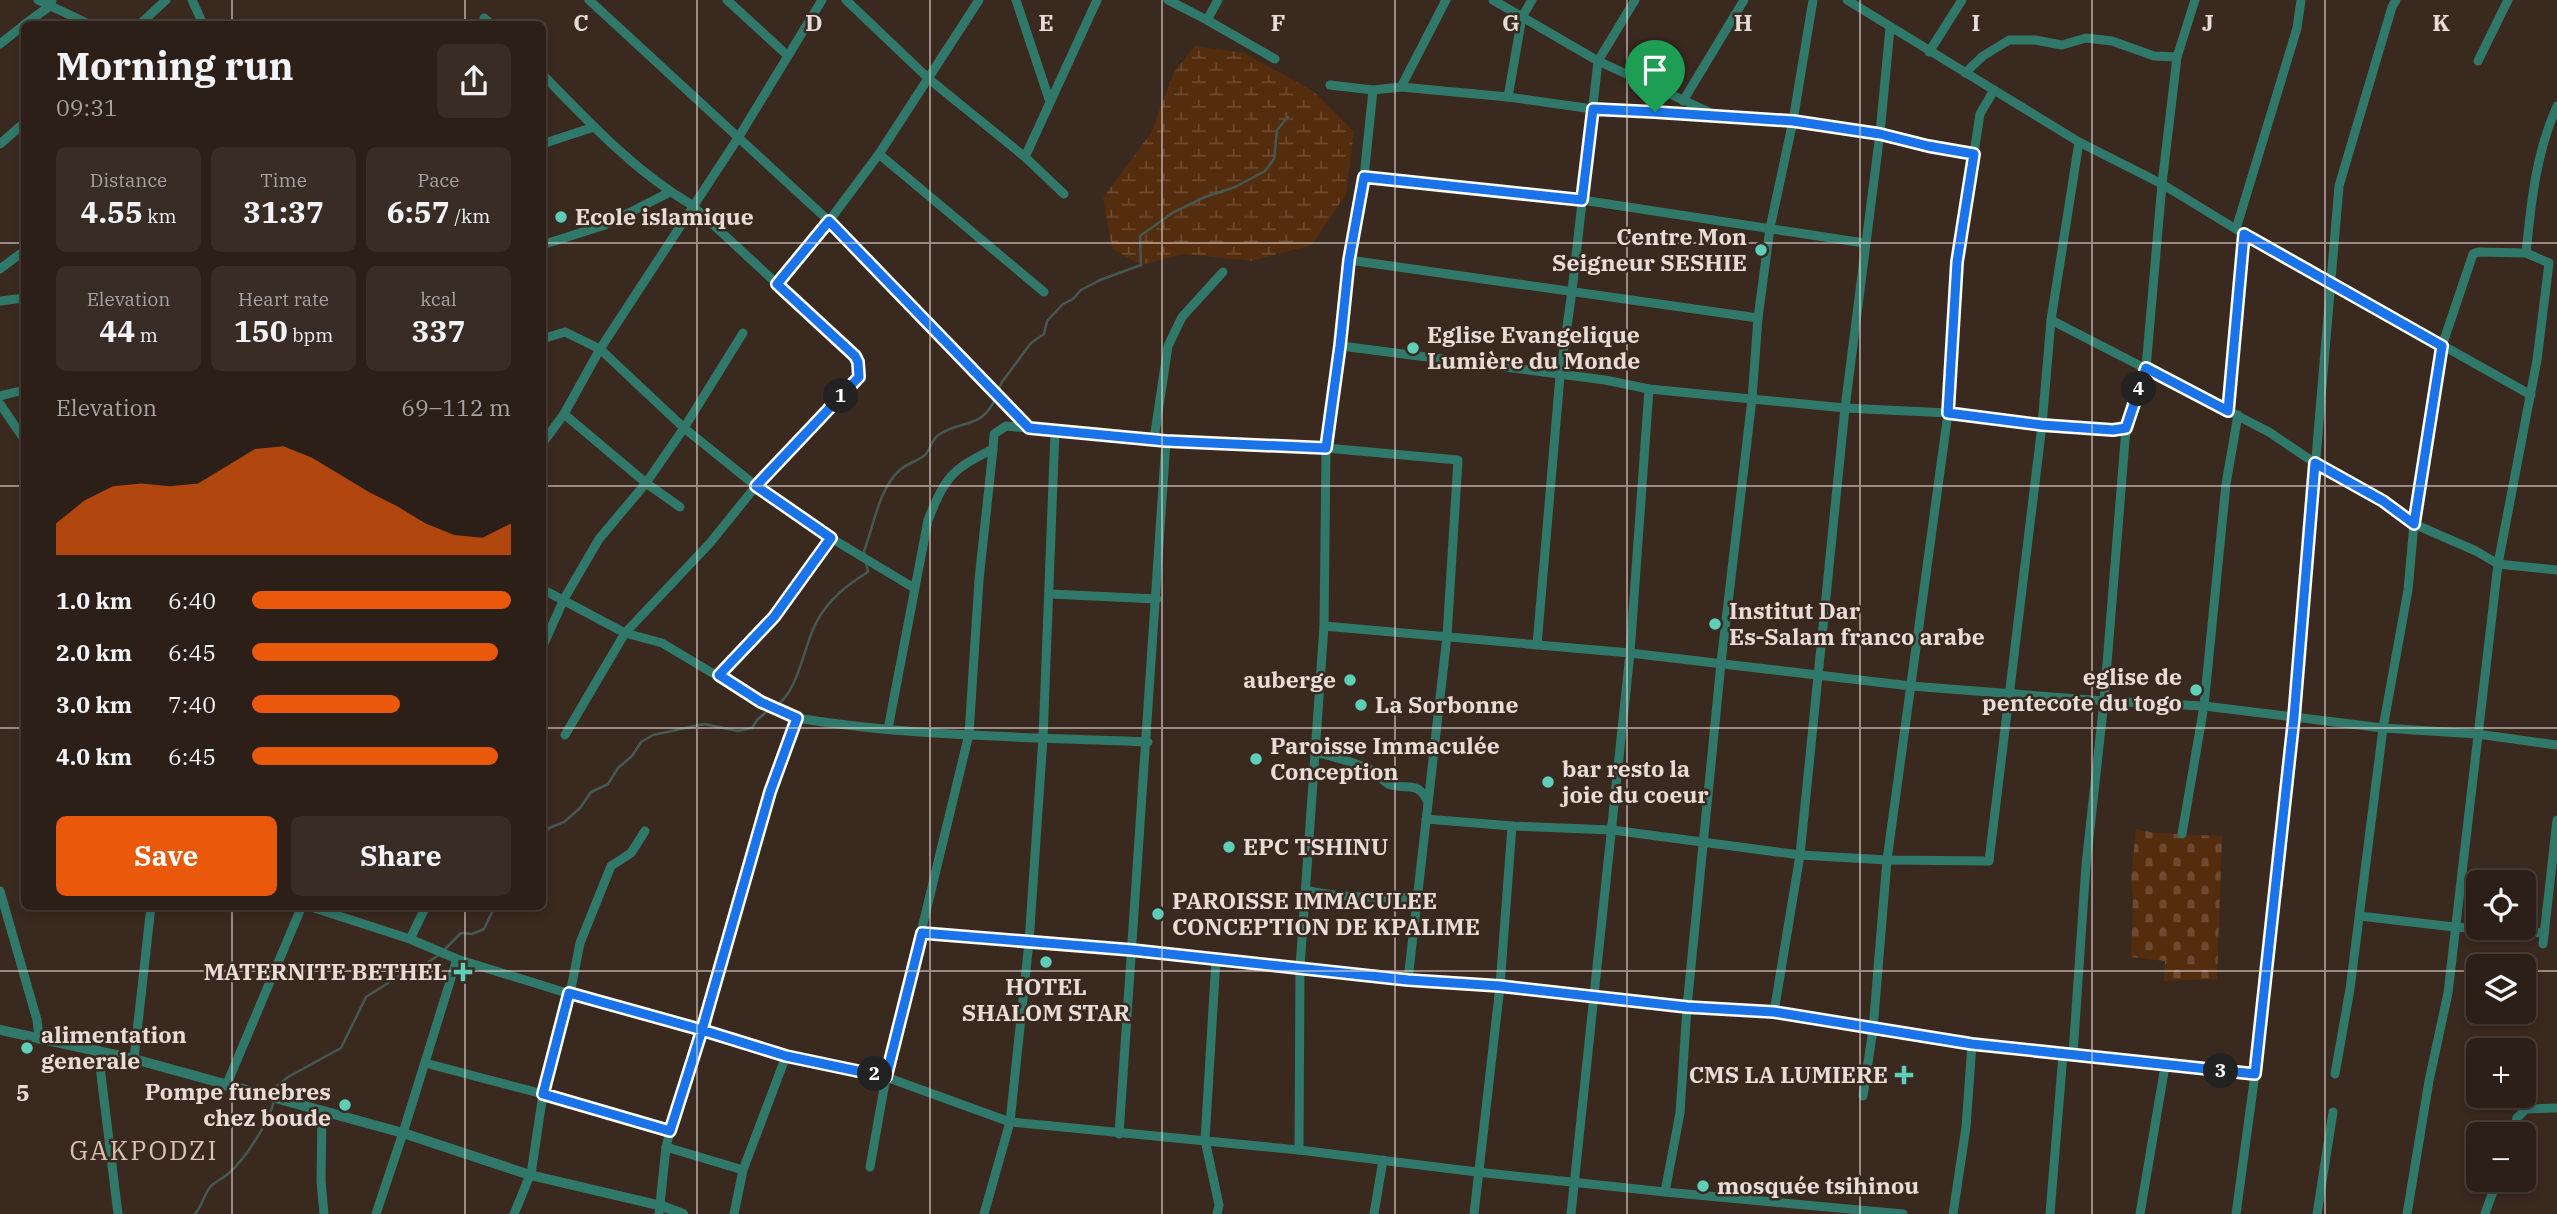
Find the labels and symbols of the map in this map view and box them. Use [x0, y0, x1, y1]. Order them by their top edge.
text: C [573, 7, 589, 37]
text: D [805, 7, 823, 37]
text: E [1038, 7, 1054, 37]
text: F [1271, 7, 1285, 37]
text: G [1502, 7, 1520, 37]
text: H [1734, 7, 1752, 37]
text: I [1972, 7, 1980, 37]
text: J [2202, 7, 2214, 37]
text: K [2432, 7, 2450, 37]
pin [1625, 40, 1685, 112]
place label: Ecole islamique [575, 201, 754, 231]
marker: Ecole islamique [553, 209, 569, 225]
place label: Centre Mon Seigneur SESHIE [1552, 221, 1747, 277]
marker: Centre Mon Seigneur SESHIE [1753, 242, 1769, 258]
place label: Eglise Evangelique Lumière du Monde [1427, 319, 1640, 375]
marker: Eglise Evangelique Lumière du Monde [1405, 340, 1421, 356]
pin: 4 [2122, 372, 2156, 406]
pin: 1 [824, 378, 858, 414]
place label: Institut Dar Es-Salam franco arabe [1729, 595, 1985, 651]
marker: Institut Dar Es-Salam franco arabe [1707, 616, 1723, 632]
place label: eglise de pentecote du togo [1982, 661, 2182, 717]
place label: auberge [1243, 664, 1336, 694]
marker: auberge [1342, 672, 1358, 688]
marker: eglise de pentecote du togo [2188, 682, 2204, 698]
place label: La Sorbonne [1375, 689, 1519, 719]
marker: La Sorbonne [1353, 697, 1369, 713]
place label: Paroisse Immaculée Conception [1270, 730, 1500, 786]
marker: Paroisse Immaculée Conception [1248, 751, 1264, 767]
place label: bar resto la joie du coeur [1559, 753, 1709, 809]
marker: bar resto la joie du coeur [1540, 774, 1556, 790]
place label: EPC TSHINU [1243, 831, 1388, 861]
marker: EPC TSHINU [1221, 839, 1237, 855]
place label: PAROISSE IMMACULEE CONCEPTION DE KPALIME [1172, 885, 1480, 941]
marker: PAROISSE IMMACULEE CONCEPTION DE KPALIME [1150, 906, 1166, 922]
marker: HOTEL SHALOM STAR [1038, 954, 1054, 970]
place label: MATERNITE BETHEL [204, 956, 447, 986]
marker: MATERNITE BETHEL [453, 962, 473, 982]
place label: HOTEL SHALOM STAR [962, 971, 1130, 1027]
place label: alimentation generale [41, 1019, 187, 1075]
marker: alimentation generale [19, 1040, 35, 1056]
pin: 3 [2204, 1054, 2238, 1088]
pin: 2 [858, 1056, 892, 1092]
place label: CMS LA LUMIERE [1689, 1059, 1888, 1089]
marker: CMS LA LUMIERE [1894, 1065, 1914, 1085]
place label: Pompe funebres chez boude [145, 1076, 331, 1132]
text: 5 [16, 1077, 30, 1107]
marker: Pompe funebres chez boude [337, 1097, 353, 1113]
district label: GAKPODZI [69, 1133, 219, 1167]
place label: mosquée tsihinou [1717, 1170, 1919, 1200]
marker: mosquée tsihinou [1695, 1178, 1711, 1194]

